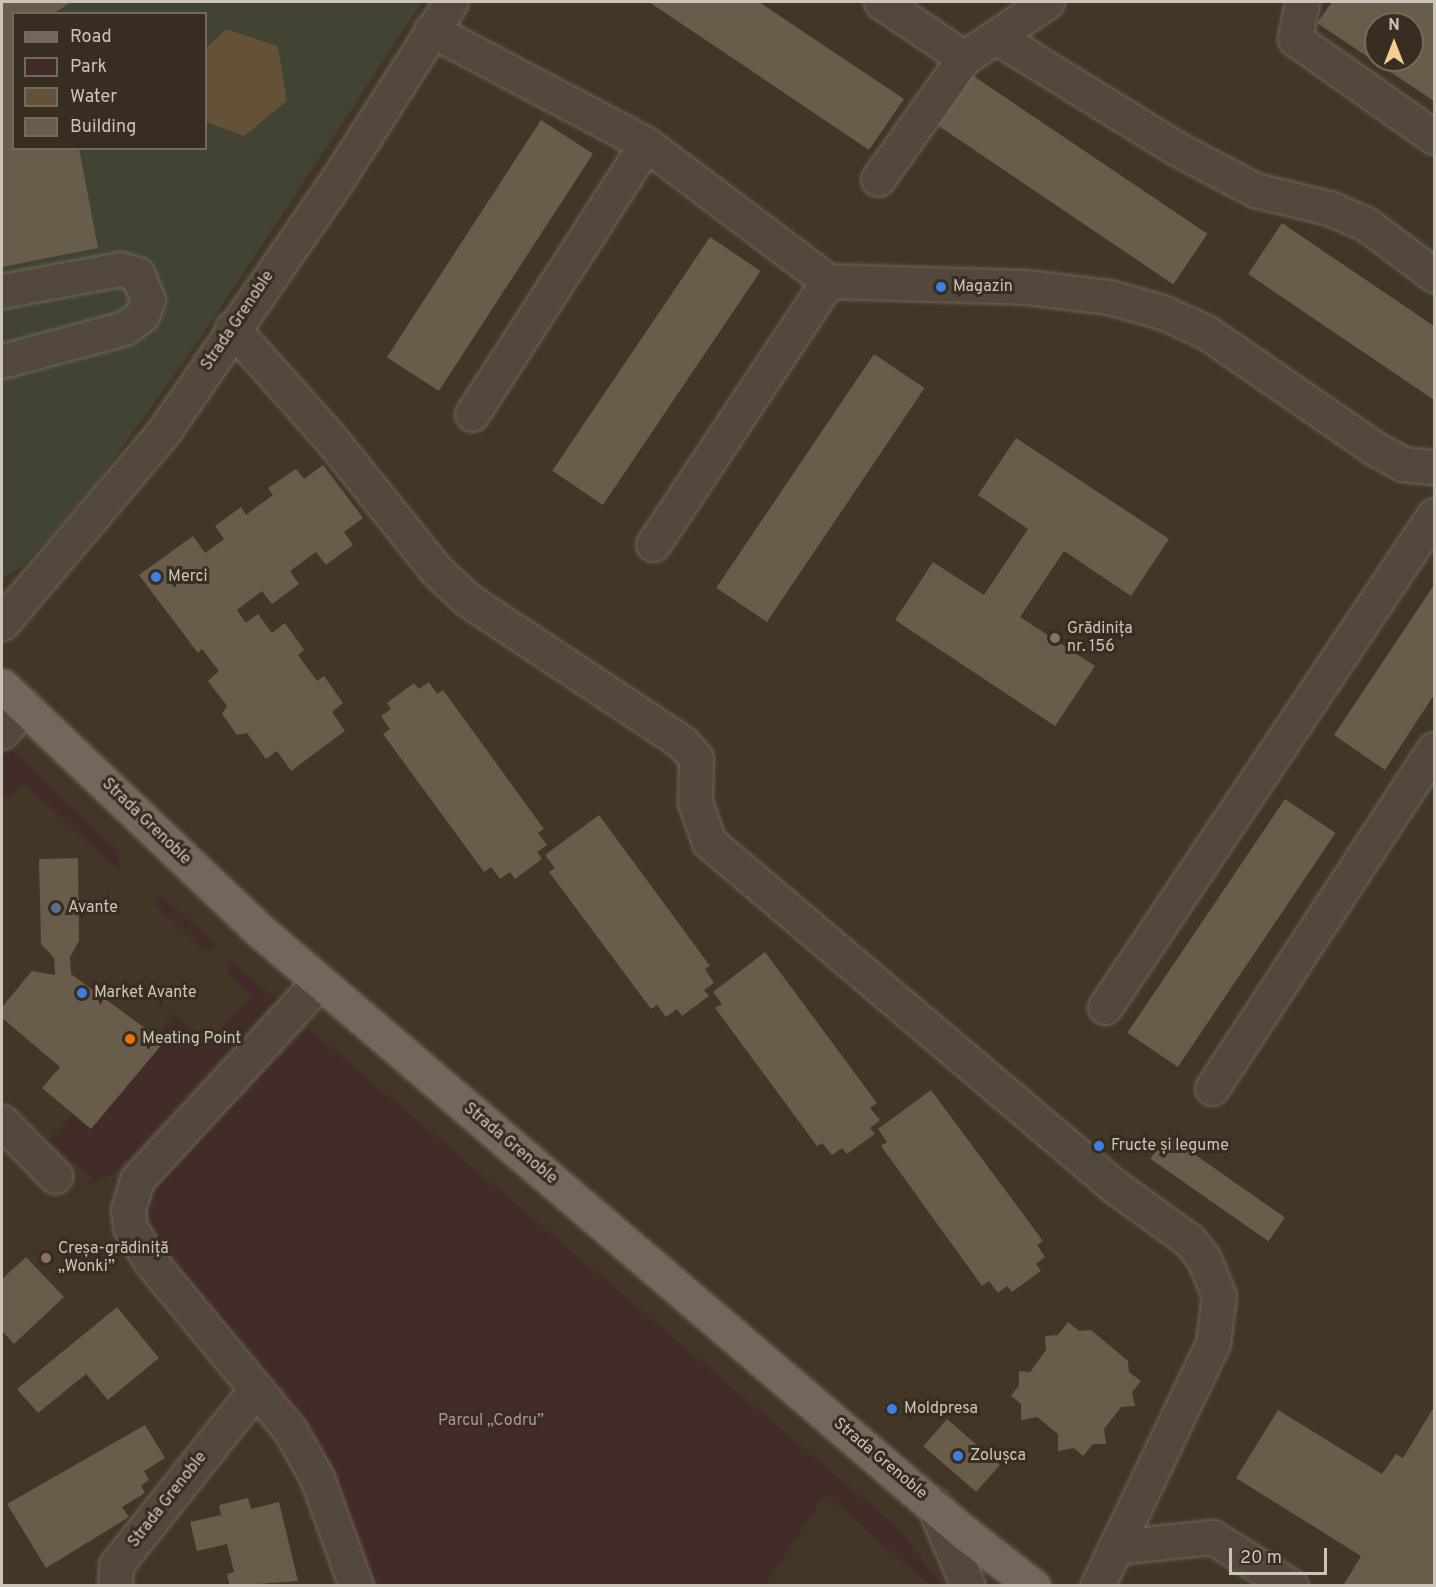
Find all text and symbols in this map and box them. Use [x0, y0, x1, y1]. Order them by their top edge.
legend [12, 12, 207, 150]
north arrow [1364, 12, 1424, 72]
text: N [1388, 16, 1400, 36]
text: Road [70, 26, 112, 49]
text: Park [70, 56, 107, 79]
text: Water [70, 86, 117, 109]
text: Building [70, 116, 136, 139]
street label: Strada Grenoble [198, 267, 278, 375]
place label: Magazin [953, 277, 1013, 297]
marker: Magazin [934, 280, 948, 294]
place label: Merci [168, 567, 208, 587]
marker: Merci [149, 570, 163, 584]
place label: Grădinița nr. 156 [1067, 619, 1133, 657]
marker: Grădinița nr. 156 [1048, 631, 1062, 645]
street label: Strada Grenoble [98, 775, 194, 869]
place label: Avante [68, 898, 118, 918]
marker: Avante [49, 901, 63, 915]
place label: Market Avante [94, 983, 197, 1003]
marker: Market Avante [75, 986, 89, 1000]
place label: Meating Point [142, 1029, 241, 1049]
marker: Meating Point [123, 1032, 137, 1046]
street label: Strada Grenoble [459, 1099, 561, 1189]
place label: Fructe și legume [1111, 1136, 1229, 1156]
marker: Fructe și legume [1092, 1139, 1106, 1153]
place label: Creșa-grădiniță „Wonki” [58, 1239, 169, 1277]
marker: Creșa-grădiniță „Wonki” [39, 1251, 53, 1265]
place label: Moldpresa [904, 1399, 978, 1419]
marker: Moldpresa [885, 1402, 899, 1416]
park label: Parcul „Codru” [438, 1411, 544, 1431]
street label: Strada Grenoble [829, 1414, 931, 1504]
place label: Zolușca [970, 1446, 1026, 1466]
street label: Strada Grenoble [125, 1448, 211, 1552]
marker: Zolușca [951, 1449, 965, 1463]
scale bar [1232, 1536, 1330, 1574]
text: 20 m [1240, 1547, 1282, 1570]

